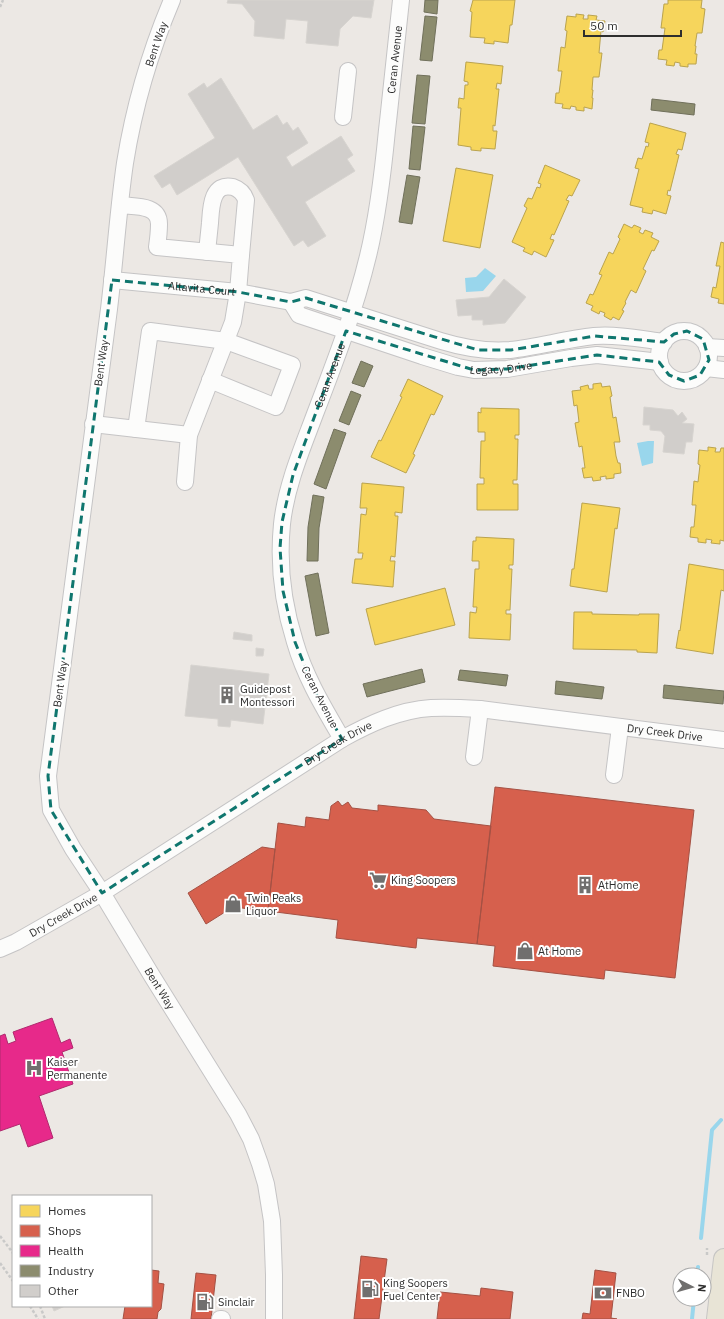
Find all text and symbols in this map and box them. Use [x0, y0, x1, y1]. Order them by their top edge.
scale bar [584, 12, 681, 38]
text: 50 m [590, 18, 618, 33]
street label: Bent Way [142, 19, 170, 68]
street label: Ceran Avenue [384, 25, 405, 94]
street label: Altavita Court [167, 278, 236, 299]
street label: Bent Way [91, 338, 111, 387]
street label: Ceran Avenue [311, 341, 348, 410]
street label: Legacy Drive [469, 358, 533, 377]
street label: Bent Way [50, 659, 70, 708]
street label: Ceran Avenue [298, 663, 342, 731]
place label: Guidepost Montessori [240, 682, 295, 709]
building icon: Guidepost Montessori [217, 685, 237, 705]
street label: Dry Creek Drive [301, 718, 374, 769]
street label: Dry Creek Drive [626, 721, 704, 744]
supermarket icon: King Soopers [368, 870, 388, 890]
place label: King Soopers [391, 873, 456, 887]
building icon: AtHome [575, 875, 595, 895]
place label: AtHome [598, 878, 638, 892]
street label: Dry Creek Drive [27, 890, 100, 940]
place label: Twin Peaks Liquor [246, 891, 301, 918]
shop icon: Twin Peaks Liquor [223, 894, 243, 914]
shop icon: At Home [515, 941, 535, 961]
place label: At Home [538, 944, 581, 958]
street label: Bent Way [141, 965, 178, 1012]
place label: Kaiser Permanente [47, 1055, 107, 1082]
hospital icon: Kaiser Permanente [24, 1058, 44, 1078]
legend [12, 1195, 152, 1307]
text: Homes [48, 1203, 86, 1218]
text: Shops [48, 1223, 81, 1238]
text: Health [48, 1243, 84, 1258]
text: Industry [48, 1263, 94, 1278]
north arrow [672, 1267, 712, 1307]
place label: King Soopers Fuel Center [383, 1276, 448, 1303]
fuel station icon: King Soopers Fuel Center [360, 1279, 380, 1299]
text: Other [48, 1283, 79, 1298]
bank icon: FNBO [593, 1283, 613, 1303]
text: N [695, 1283, 709, 1293]
place label: FNBO [616, 1286, 645, 1300]
fuel station icon: Sinclair [195, 1292, 215, 1312]
place label: Sinclair [218, 1295, 255, 1309]

